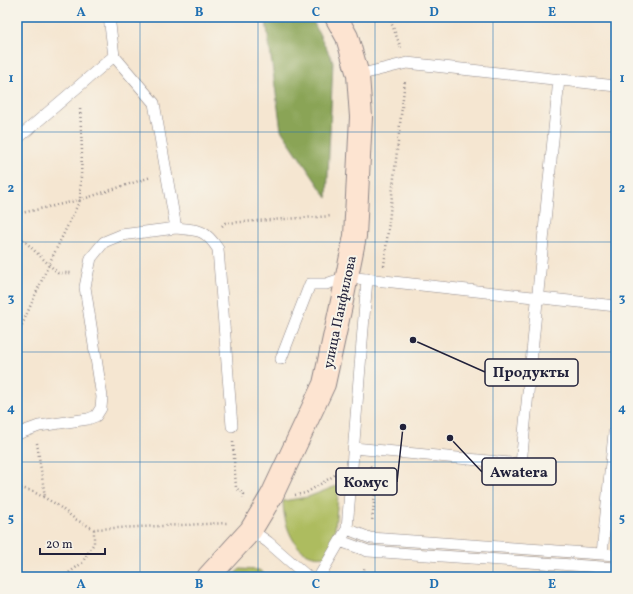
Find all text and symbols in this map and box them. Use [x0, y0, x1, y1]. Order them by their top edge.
text: A [76, 4, 86, 22]
text: B [195, 4, 204, 22]
text: C [312, 4, 320, 22]
text: D [429, 4, 439, 22]
text: E [548, 4, 556, 22]
text: 1 [8, 70, 14, 88]
text: 1 [619, 70, 625, 88]
text: 2 [8, 180, 15, 198]
text: 2 [619, 180, 626, 198]
street label: улица Панфилова [319, 254, 362, 371]
text: 3 [8, 290, 15, 308]
text: 3 [619, 290, 626, 308]
callout: Продукты [485, 359, 578, 386]
text: Продукты [493, 363, 570, 384]
text: 4 [7, 400, 15, 418]
text: 4 [618, 400, 626, 418]
callout: Awatera [482, 458, 556, 485]
text: Awatera [490, 463, 548, 484]
callout: Комус [336, 468, 397, 495]
text: Комус [344, 473, 388, 494]
text: 5 [8, 510, 14, 528]
text: 5 [619, 510, 625, 528]
scale bar [40, 530, 105, 556]
text: 20 m [46, 537, 73, 553]
text: A [76, 576, 86, 594]
text: B [195, 576, 204, 594]
text: C [312, 576, 320, 594]
text: D [429, 576, 439, 594]
text: E [548, 576, 556, 594]

